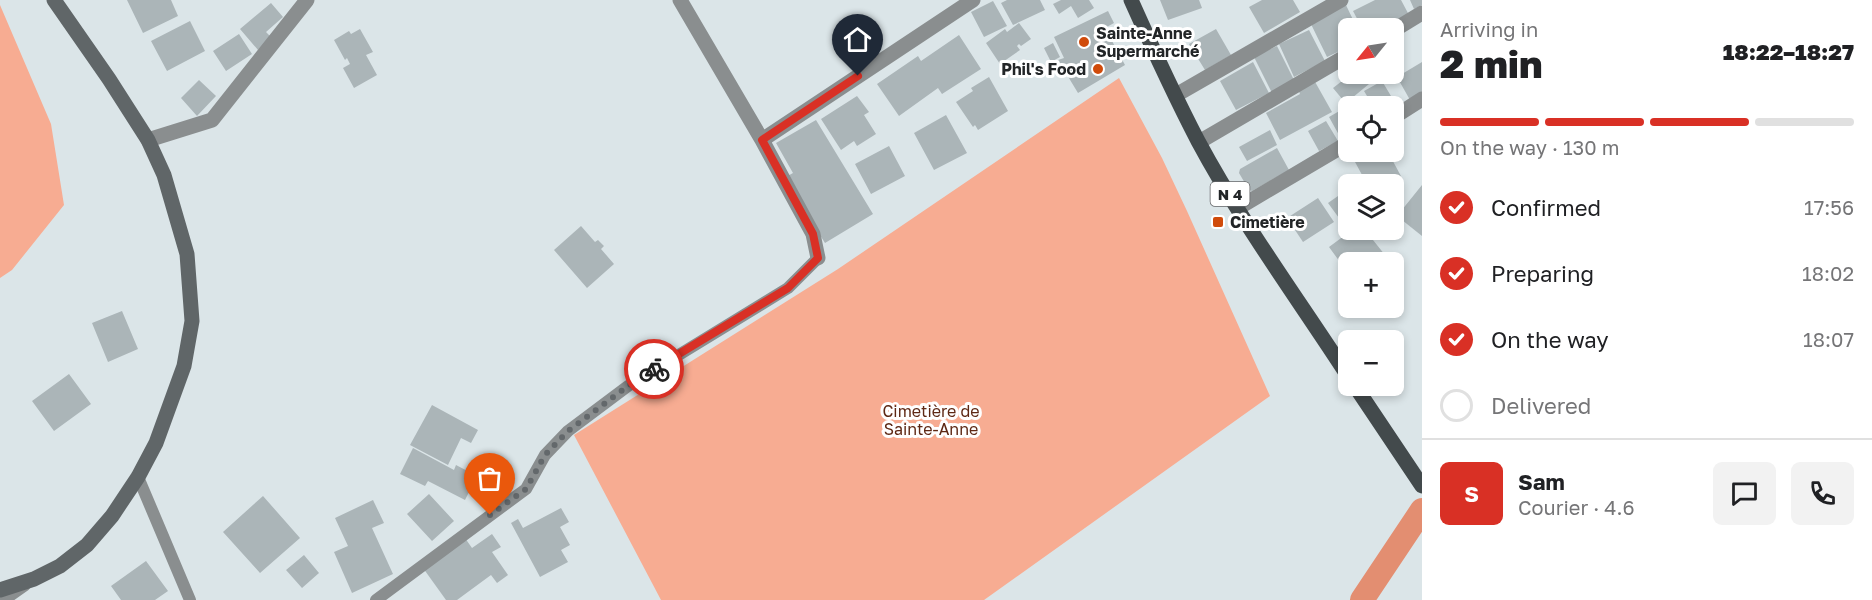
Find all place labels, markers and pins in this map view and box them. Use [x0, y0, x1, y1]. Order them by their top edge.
pin [832, 14, 883, 76]
place label: Sainte-Anne Supermarché [1096, 23, 1199, 61]
marker: Sainte-Anne Supermarché [1077, 35, 1091, 49]
place label: Phil's Food [1001, 59, 1086, 79]
marker: Phil's Food [1091, 62, 1105, 76]
place label: Cimetière [1230, 212, 1305, 232]
marker: Cimetière [1211, 215, 1225, 229]
pin [464, 453, 515, 515]

